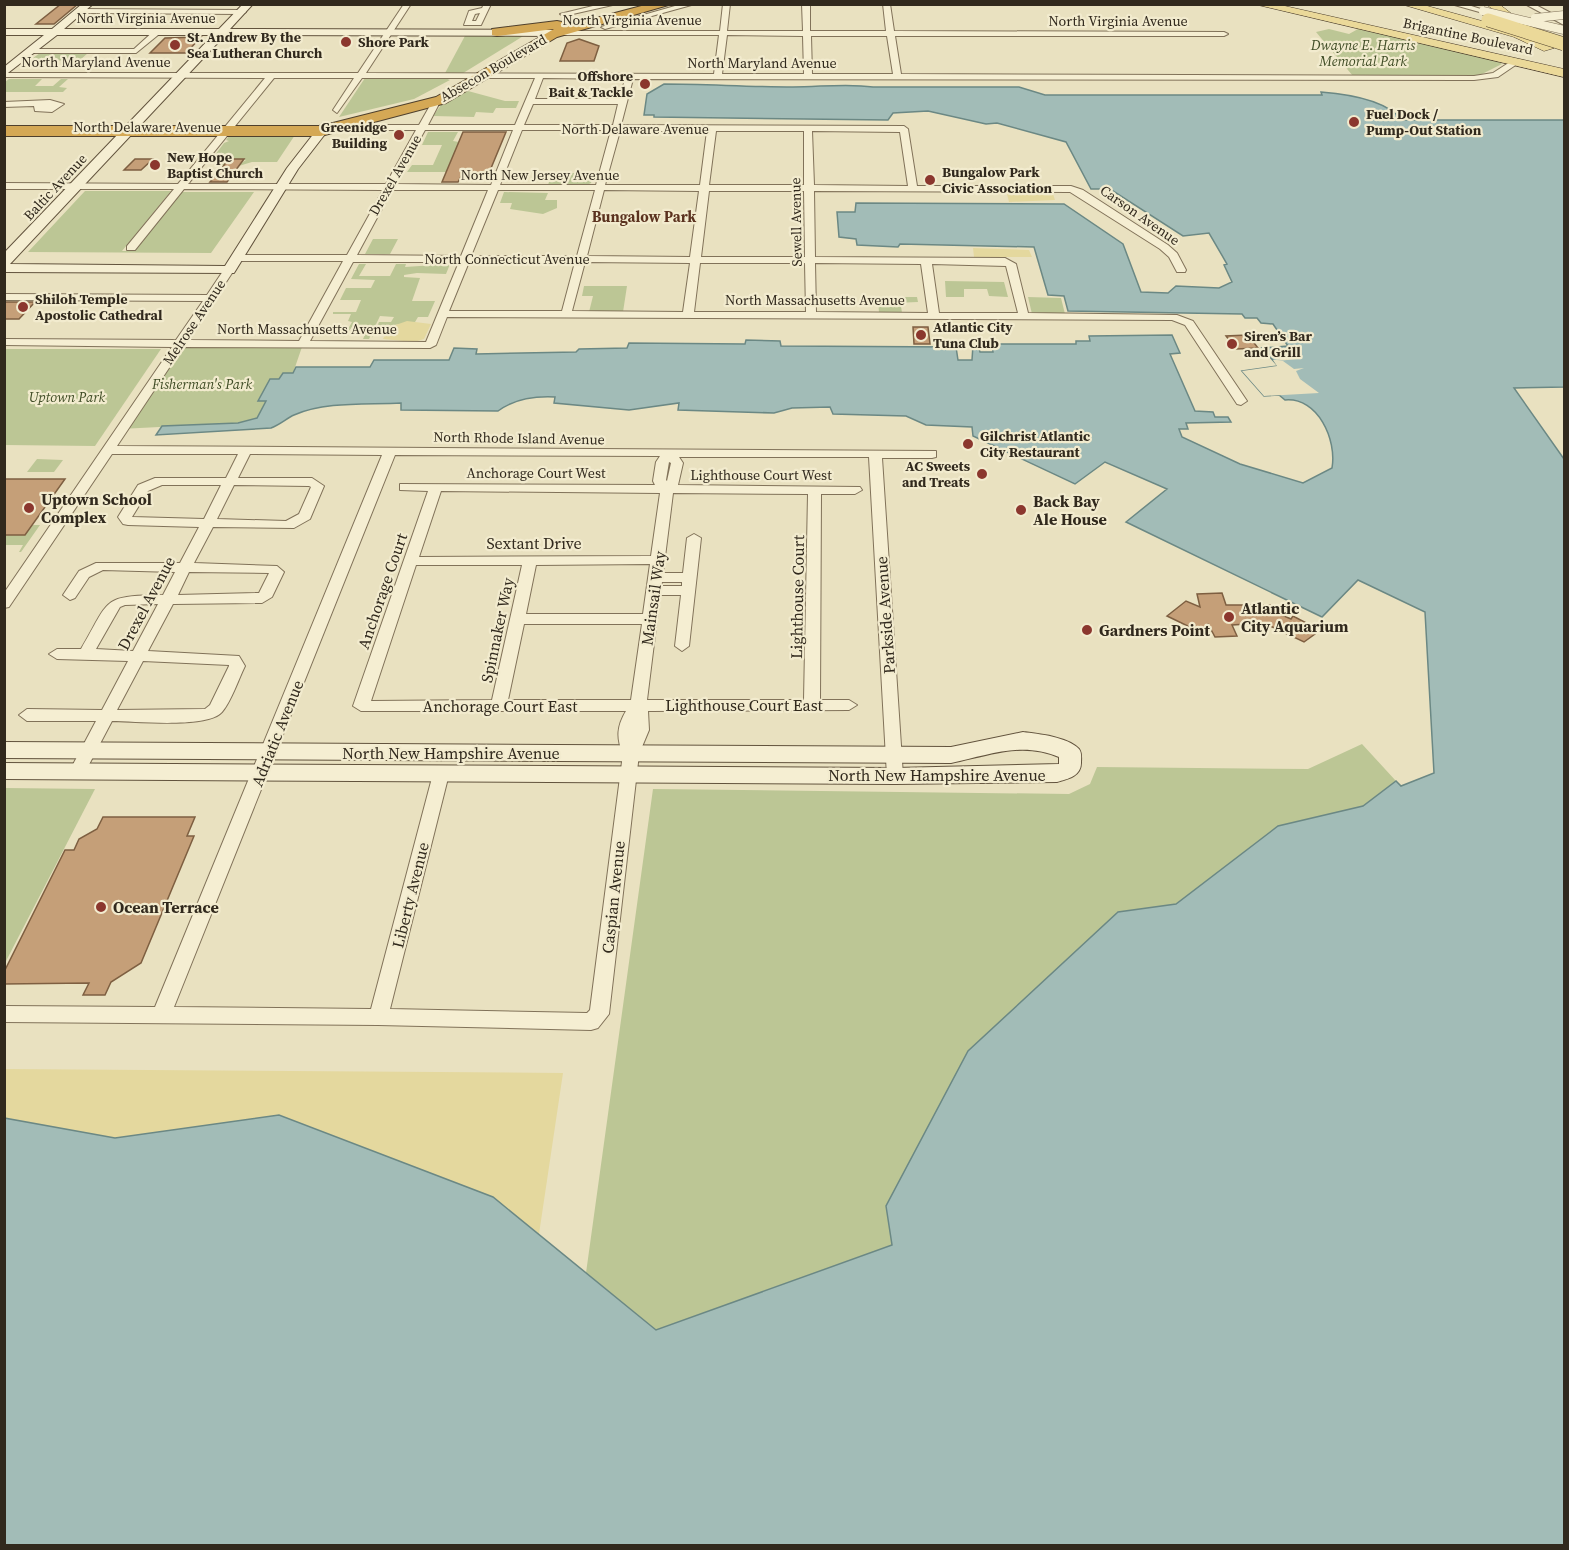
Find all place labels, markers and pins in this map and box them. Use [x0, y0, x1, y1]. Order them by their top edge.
place label: St. Andrew By the Sea Lutheran Church [187, 27, 323, 63]
place label: Shore Park [358, 32, 430, 52]
marker: Shore Park [339, 35, 353, 49]
marker: St. Andrew By the Sea Lutheran Church [168, 38, 182, 52]
place label: Offshore Bait & Tackle [549, 66, 633, 102]
marker: Offshore Bait & Tackle [638, 77, 652, 91]
place label: Fuel Dock / Pump-Out Station [1366, 104, 1482, 140]
marker: Fuel Dock / Pump-Out Station [1347, 115, 1361, 129]
place label: Greenidge Building [321, 117, 387, 153]
marker: Greenidge Building [392, 128, 406, 142]
place label: New Hope Baptist Church [167, 147, 263, 183]
marker: New Hope Baptist Church [148, 158, 162, 172]
place label: Bungalow Park Civic Association [942, 162, 1053, 198]
marker: Bungalow Park Civic Association [923, 173, 937, 187]
place label: Shiloh Temple Apostolic Cathedral [35, 289, 163, 325]
marker: Shiloh Temple Apostolic Cathedral [16, 300, 30, 314]
place label: Atlantic City Tuna Club [933, 317, 1013, 353]
place label: Siren’s Bar and Grill [1244, 326, 1313, 362]
marker: Atlantic City Tuna Club [914, 328, 928, 342]
marker: Siren’s Bar and Grill [1225, 337, 1239, 351]
place label: Gilchrist Atlantic City Restaurant [980, 426, 1090, 462]
marker: Gilchrist Atlantic City Restaurant [961, 437, 975, 451]
place label: AC Sweets and Treats [902, 456, 971, 492]
marker: AC Sweets and Treats [975, 467, 989, 481]
place label: Uptown School Complex [41, 488, 152, 528]
place label: Back Bay Ale House [1033, 490, 1107, 530]
marker: Uptown School Complex [22, 501, 36, 515]
marker: Back Bay Ale House [1014, 503, 1028, 517]
place label: Atlantic City Aquarium [1241, 597, 1349, 637]
marker: Atlantic City Aquarium [1222, 610, 1236, 624]
place label: Gardners Point [1099, 619, 1210, 641]
marker: Gardners Point [1080, 623, 1094, 637]
place label: Ocean Terrace [113, 896, 219, 918]
marker: Ocean Terrace [94, 900, 108, 914]

